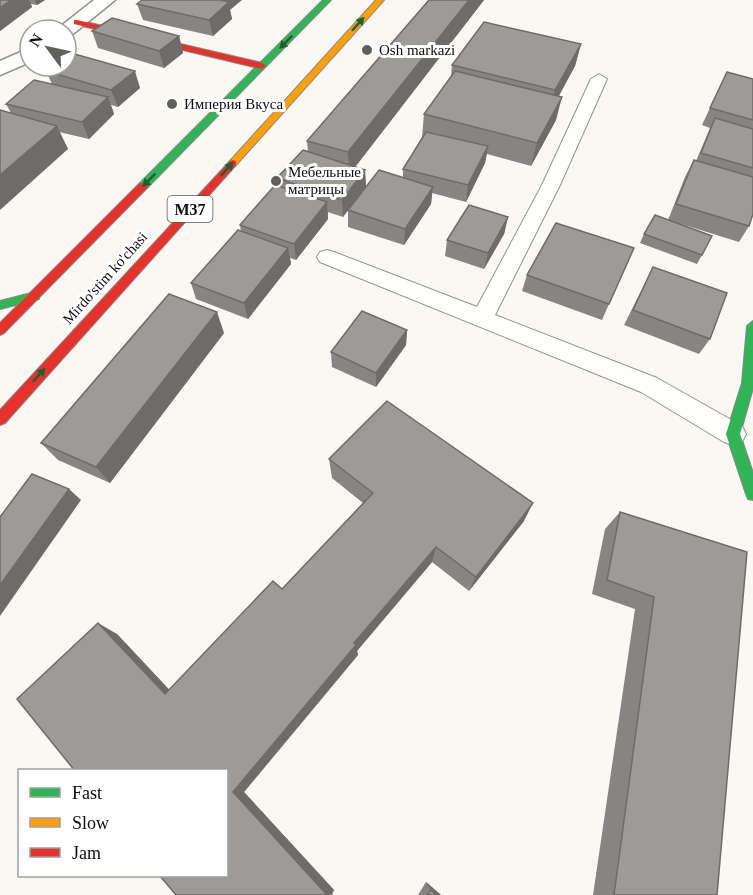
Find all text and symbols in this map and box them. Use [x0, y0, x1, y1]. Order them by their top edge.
one-way arrow [351, 17, 365, 32]
north arrow [18, 18, 78, 78]
text: N [26, 30, 46, 50]
one-way arrow [279, 34, 293, 48]
place label: Osh markazi [379, 42, 455, 58]
marker: Osh markazi [360, 43, 374, 57]
place label: Империя Вкуса [184, 96, 284, 112]
marker: Империя Вкуса [165, 97, 179, 111]
one-way arrow [220, 162, 233, 177]
place label: Мебельные матрицы [288, 164, 361, 197]
one-way arrow [142, 173, 156, 187]
marker: Мебельные матрицы [269, 174, 283, 188]
road number: M37 [168, 196, 213, 222]
street label: Mirdo'stim ko'chasi [59, 229, 151, 327]
one-way arrow [32, 368, 46, 383]
legend [18, 769, 228, 877]
text: Fast [72, 783, 102, 803]
text: Slow [72, 813, 109, 833]
text: Jam [72, 843, 101, 863]

